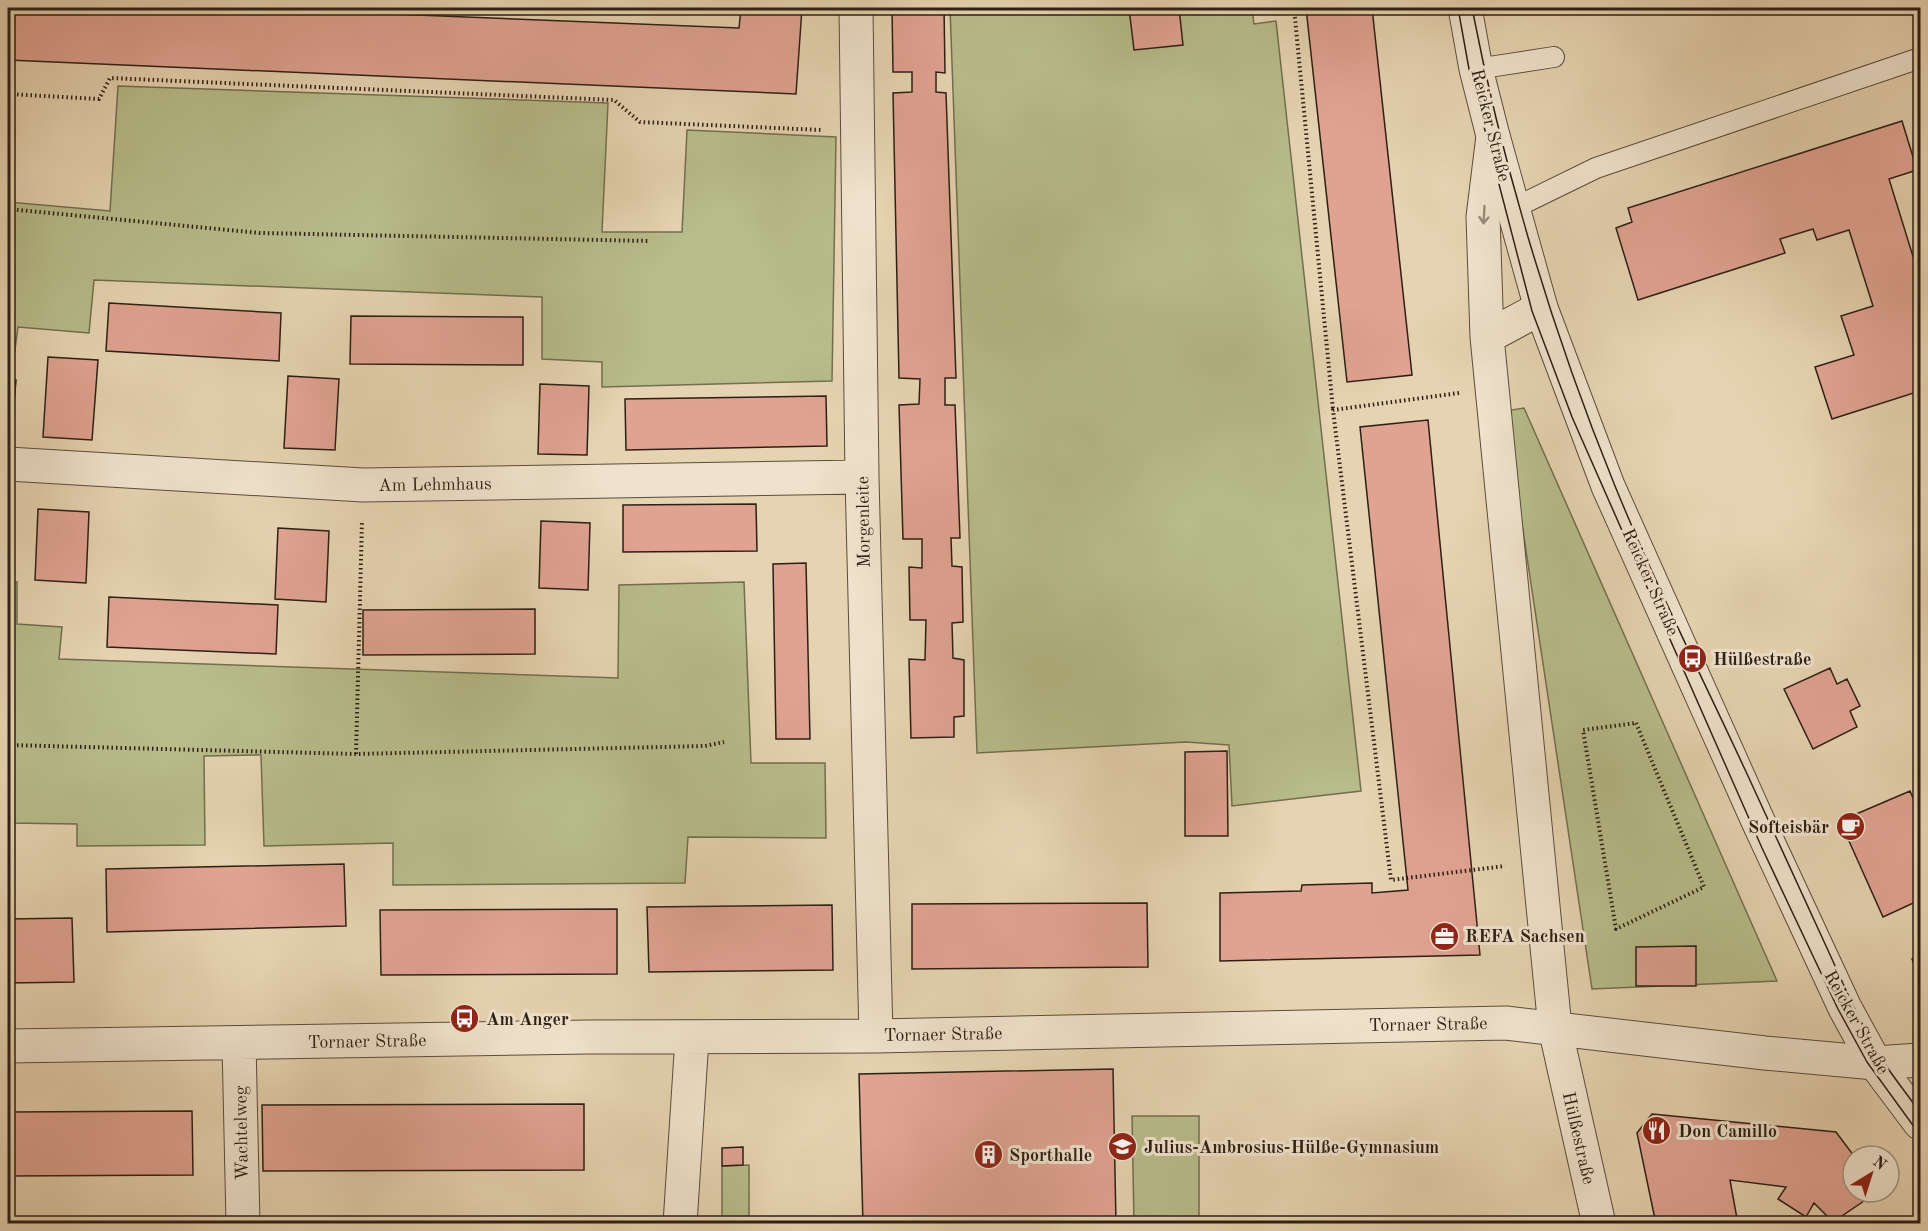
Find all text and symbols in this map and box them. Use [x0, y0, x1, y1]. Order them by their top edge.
street label: Reicker Straße [1467, 67, 1513, 183]
one-way arrow [1478, 204, 1489, 224]
street label: Am Lehmhaus [378, 475, 492, 495]
street label: Morgenleite [854, 476, 874, 568]
street label: Reicker Straße [1618, 526, 1682, 639]
bus stop icon: Hülßestraße [1676, 643, 1708, 675]
place label: Hülßestraße [1713, 651, 1812, 669]
cafe icon: Softeisbär [1834, 811, 1866, 843]
place label: Softeisbär [1748, 819, 1829, 837]
office icon: REFA Sachsen [1428, 920, 1460, 952]
place label: REFA Sachsen [1465, 928, 1585, 946]
street label: Reicker Straße [1820, 968, 1892, 1077]
bus stop icon: Am Anger [449, 1003, 481, 1035]
place label: Am Anger [486, 1011, 569, 1029]
street label: Tornaer Straße [1369, 1015, 1488, 1035]
street label: Tornaer Straße [884, 1025, 1003, 1045]
street label: Tornaer Straße [308, 1032, 427, 1052]
street label: Wachtelweg [232, 1085, 252, 1181]
street label: Hülßestraße [1559, 1090, 1597, 1186]
restaurant icon: Don Camillo [1641, 1115, 1673, 1147]
place label: Don Camillo [1678, 1123, 1777, 1141]
school or university icon: Julius-Ambrosius-Hülße-Gymnasium [1107, 1131, 1139, 1163]
building icon: Sporthalle [972, 1139, 1004, 1171]
place label: Julius-Ambrosius-Hülße-Gymnasium [1144, 1139, 1439, 1157]
north arrow [1841, 1144, 1901, 1204]
place label: Sporthalle [1009, 1147, 1092, 1165]
text: N [1869, 1154, 1889, 1174]

